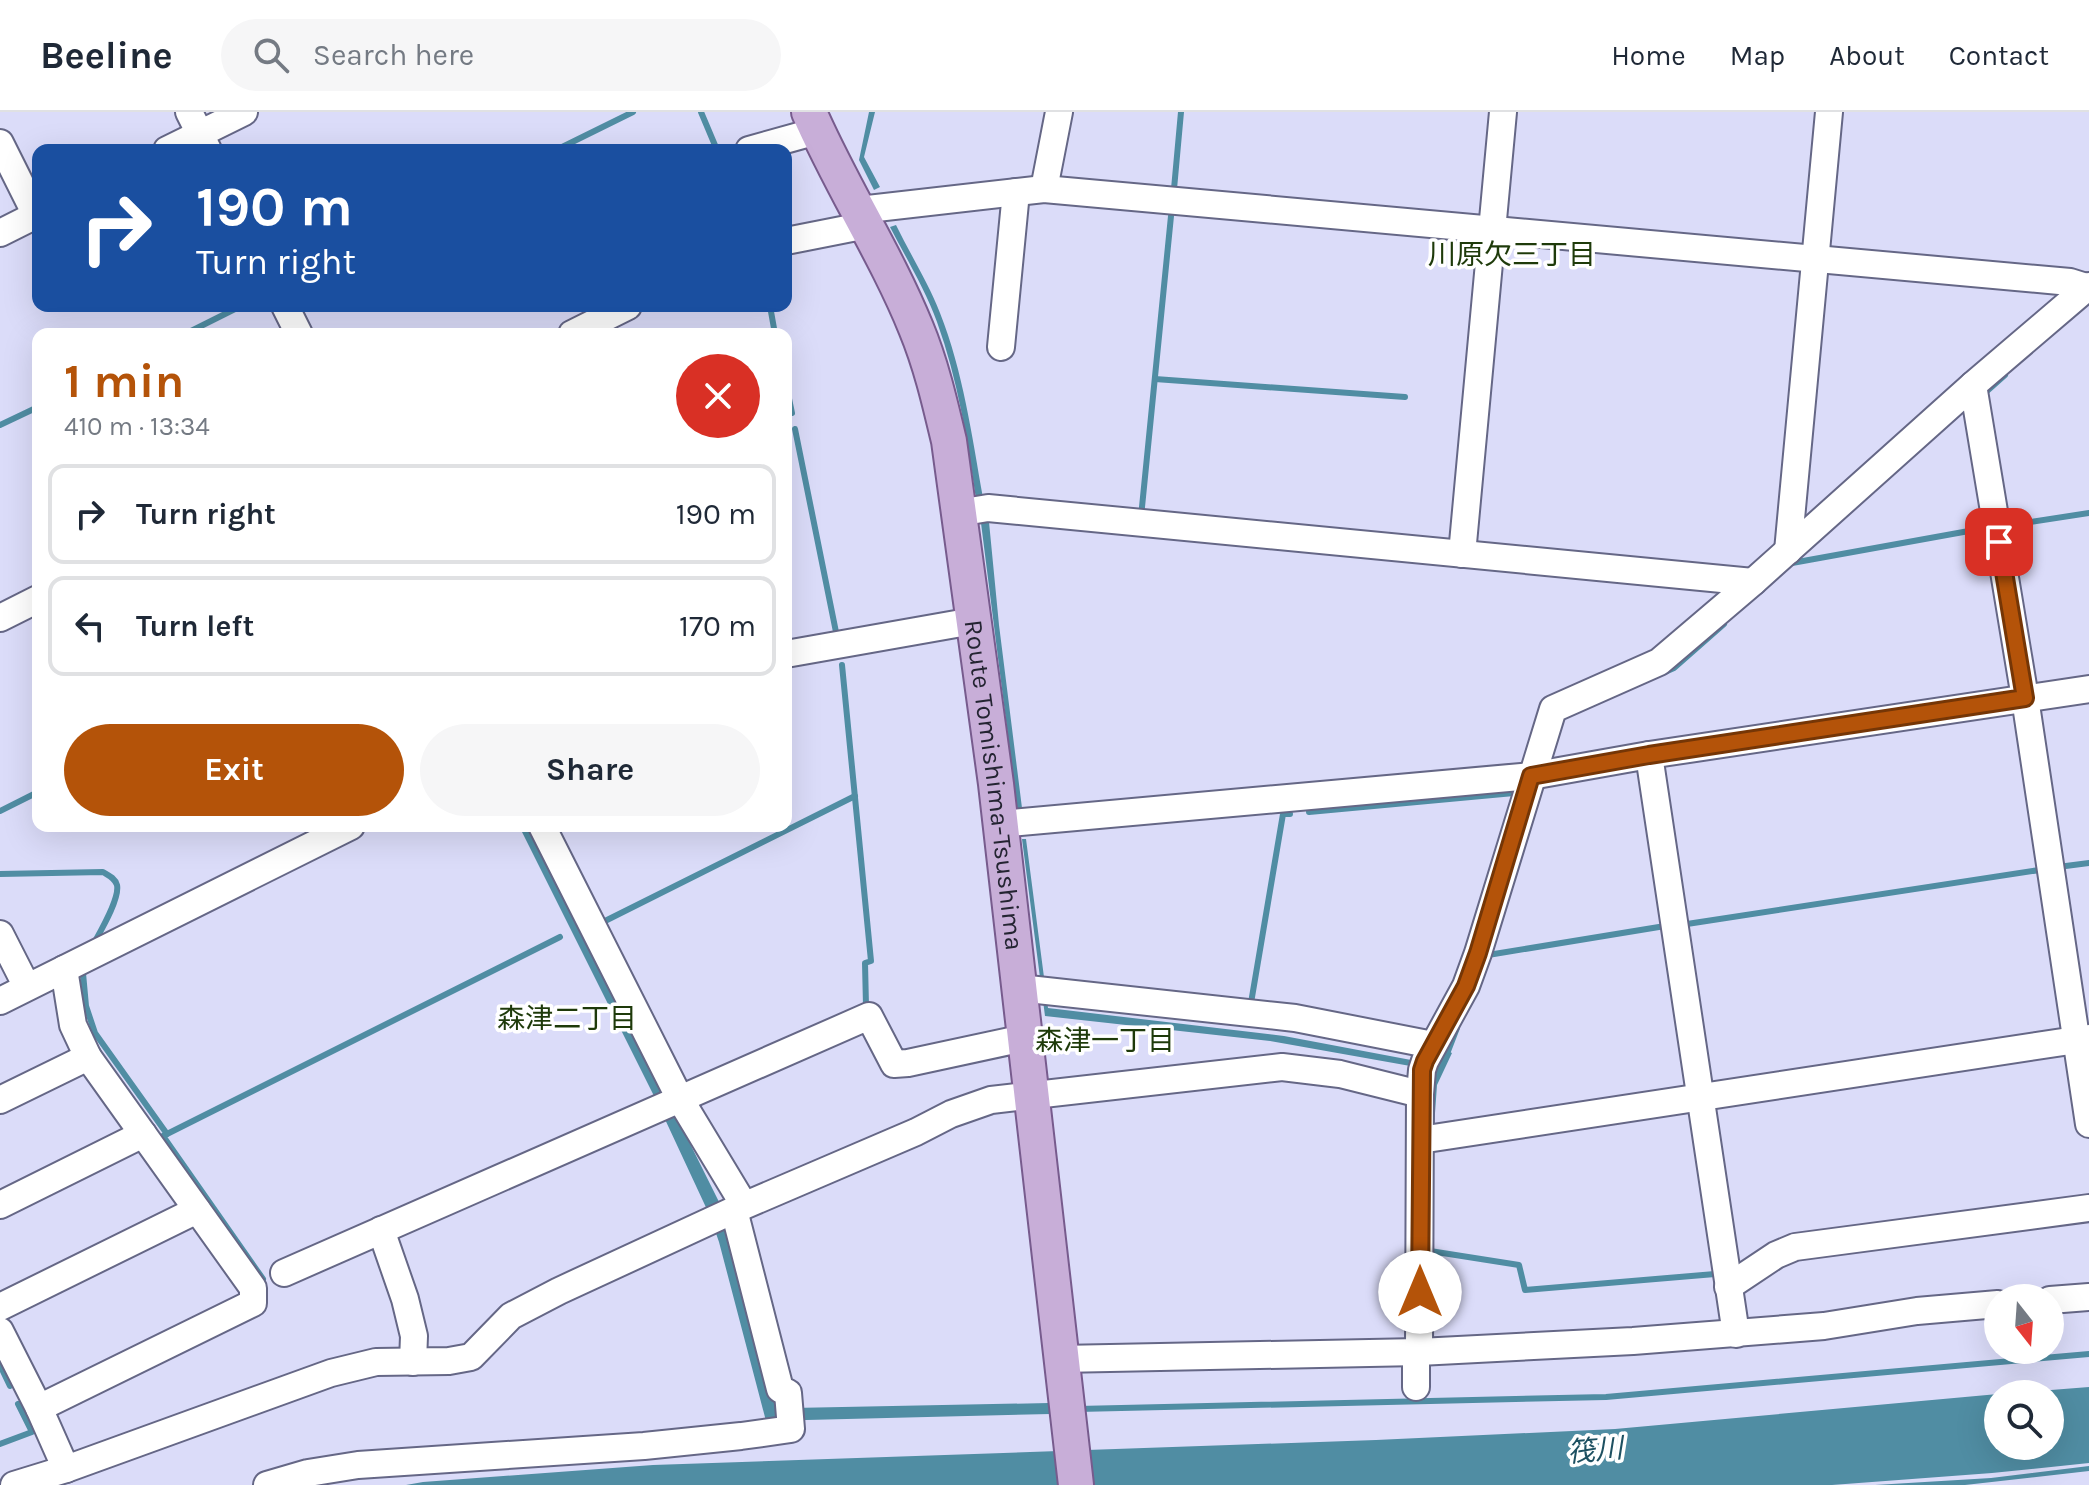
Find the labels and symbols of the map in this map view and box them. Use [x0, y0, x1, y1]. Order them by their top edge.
district label: 川原欠三丁目 [1428, 238, 1596, 271]
pin [1965, 508, 2033, 576]
street label: Route Tomishima-Tsushima [958, 618, 1030, 952]
district label: 森津二丁目 [497, 1002, 637, 1035]
district label: 森津一丁目 [1035, 1024, 1175, 1057]
position arrow [1378, 1250, 1462, 1334]
north arrow [1984, 1284, 2064, 1364]
water label: 筏川 [1566, 1431, 1627, 1469]

